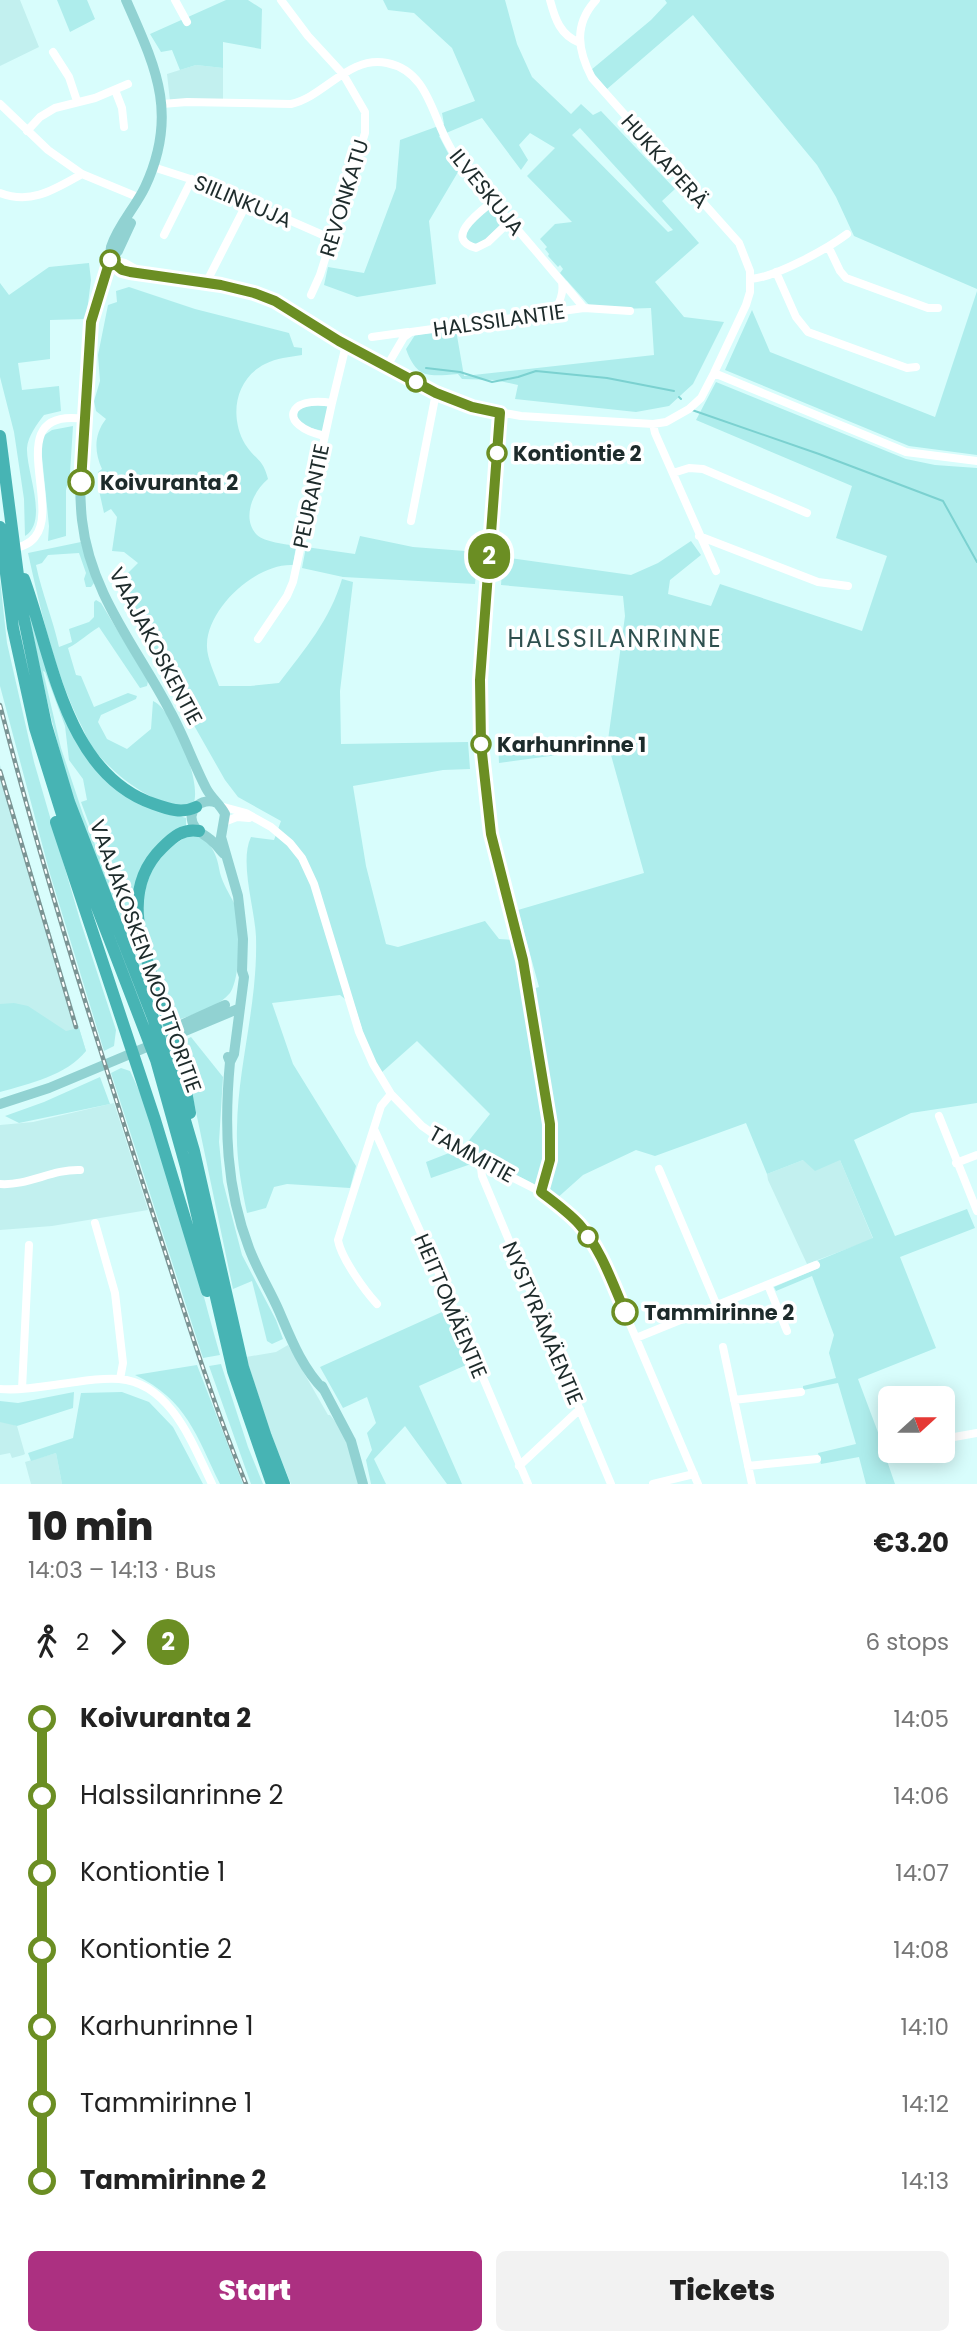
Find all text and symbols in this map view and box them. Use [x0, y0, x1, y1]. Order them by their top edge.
street label: HUKKAPERÄ [615, 107, 715, 215]
street label: REVONKATU [312, 136, 376, 260]
street label: ILVESKUJA [443, 143, 531, 241]
street label: SIILINKUJA [190, 167, 296, 235]
unlabelled marker [100, 250, 120, 270]
street label: HALSSILANTIE [431, 296, 567, 344]
unlabelled marker [406, 372, 426, 392]
place label: Kontiontie 2 [513, 439, 642, 468]
street label: PEURANTIE [286, 441, 336, 551]
marker: Kontiontie 2 [487, 443, 507, 463]
place label: Koivuranta 2 [100, 468, 238, 497]
marker: Koivuranta 2 [68, 469, 94, 495]
line badge: 2 [466, 533, 512, 579]
text: 2 [482, 539, 496, 572]
street label: VAAJAKOSKENTIE [102, 562, 210, 730]
district label: HALSSILANRINNE [507, 622, 723, 655]
place label: Karhunrinne 1 [497, 730, 646, 759]
marker: Karhunrinne 1 [471, 734, 491, 754]
street label: VAAJAKOSKEN MOOTTORITIE [83, 815, 209, 1097]
street label: TAMMITIE [424, 1118, 520, 1190]
unlabelled marker [578, 1227, 598, 1247]
street label: HEITTOMÄENTIE [407, 1229, 495, 1383]
street label: NYSTYRÄMÄENTIE [495, 1237, 591, 1409]
place label: Tammirinne 2 [644, 1298, 794, 1327]
marker: Tammirinne 2 [612, 1299, 638, 1325]
north arrow [878, 1386, 956, 1463]
map controls [878, 1386, 955, 1463]
text: 10 min [28, 1500, 153, 1553]
text: €3.20 [873, 1525, 949, 1561]
text: 14:03 – 14:13 · Bus [28, 1554, 216, 1586]
icon: walk [28, 1623, 66, 1661]
icon: forward [99, 1623, 137, 1661]
text: 2 [161, 1625, 175, 1658]
text: 2 [76, 1626, 89, 1658]
text: 6 stops [866, 1626, 949, 1658]
text: Koivuranta 2 [80, 1700, 251, 1736]
text: 14:05 [893, 1703, 949, 1735]
text: Halssilanrinne 2 [80, 1777, 284, 1813]
text: 14:06 [893, 1780, 949, 1812]
text: Kontiontie 1 [80, 1854, 225, 1890]
text: 14:07 [895, 1857, 949, 1889]
text: Kontiontie 2 [80, 1931, 232, 1967]
text: 14:08 [893, 1934, 949, 1966]
text: Karhunrinne 1 [80, 2008, 254, 2044]
text: 14:10 [900, 2011, 949, 2043]
text: Tammirinne 1 [80, 2085, 252, 2121]
text: 14:12 [902, 2088, 949, 2120]
text: Tammirinne 2 [80, 2162, 266, 2198]
text: 14:13 [901, 2165, 949, 2197]
button: Start [28, 2251, 482, 2331]
button: Tickets [496, 2251, 949, 2331]

